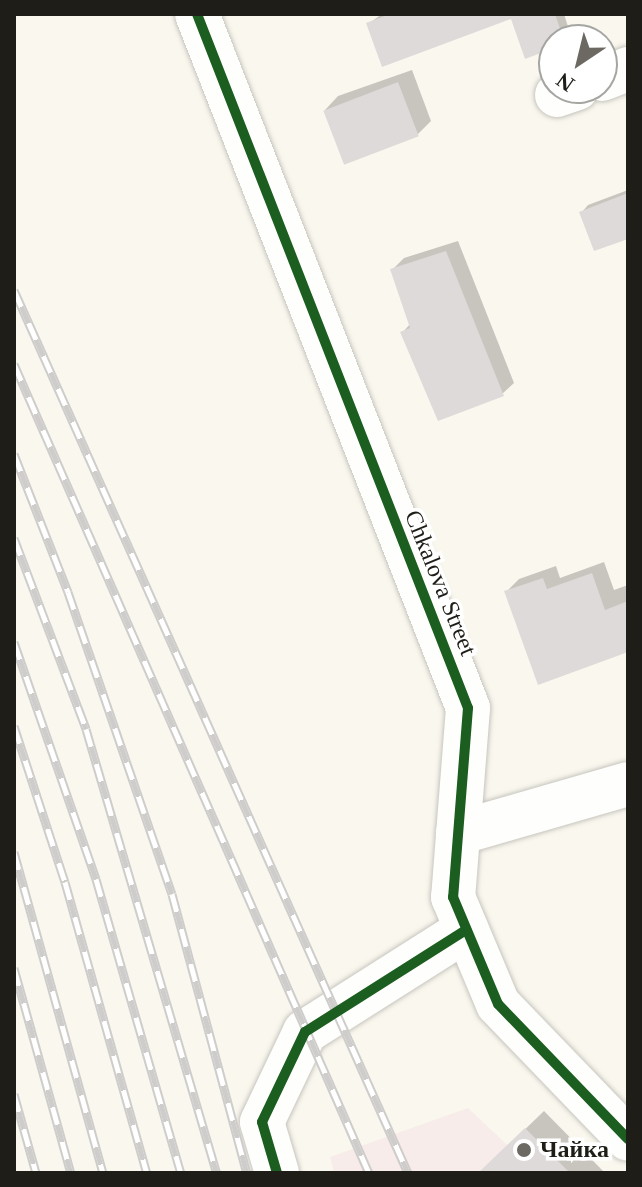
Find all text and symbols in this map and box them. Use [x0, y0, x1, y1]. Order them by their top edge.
north arrow [538, 24, 618, 104]
text: N [551, 68, 579, 97]
street label: Chkalova Street [398, 506, 482, 660]
place label: Чайка [540, 1136, 609, 1164]
marker: Чайка [515, 1141, 533, 1159]

